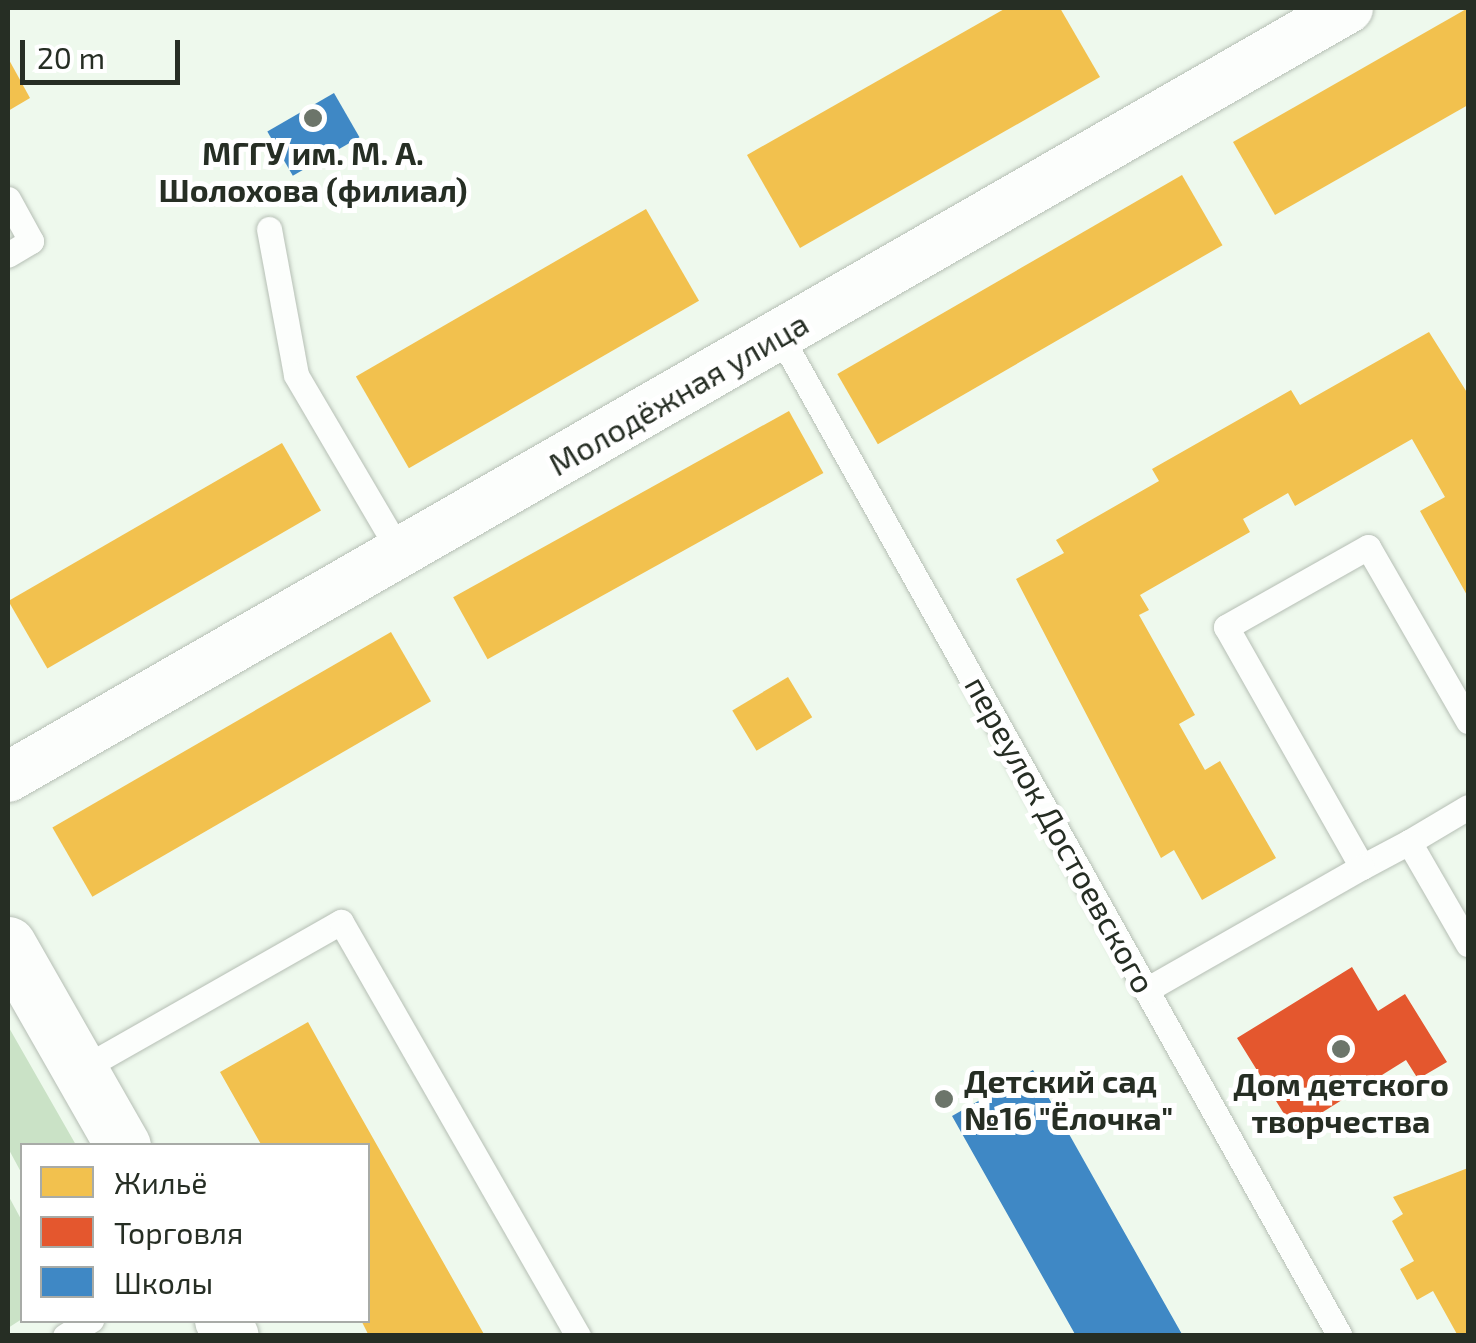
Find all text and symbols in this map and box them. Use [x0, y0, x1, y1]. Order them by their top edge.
scale bar [25, 20, 185, 82]
text: 20 m [37, 39, 105, 75]
marker: МГГУ им. М. А. Шолохова (филиал) [302, 107, 324, 129]
place label: МГГУ им. М. А. Шолохова (филиал) [158, 134, 468, 209]
street label: Молодёжная улица [542, 303, 814, 483]
street label: переулок Достоевского [958, 669, 1164, 999]
marker: Дом детского творчества [1330, 1038, 1352, 1060]
place label: Детский сад №16 "Ёлочка" [964, 1062, 1174, 1137]
place label: Дом детского творчества [1233, 1065, 1449, 1140]
marker: Детский сад №16 "Ёлочка" [933, 1088, 955, 1110]
legend [20, 1143, 370, 1323]
text: Жильё [114, 1164, 207, 1200]
text: Торговля [114, 1214, 243, 1250]
text: Школы [114, 1264, 213, 1300]

